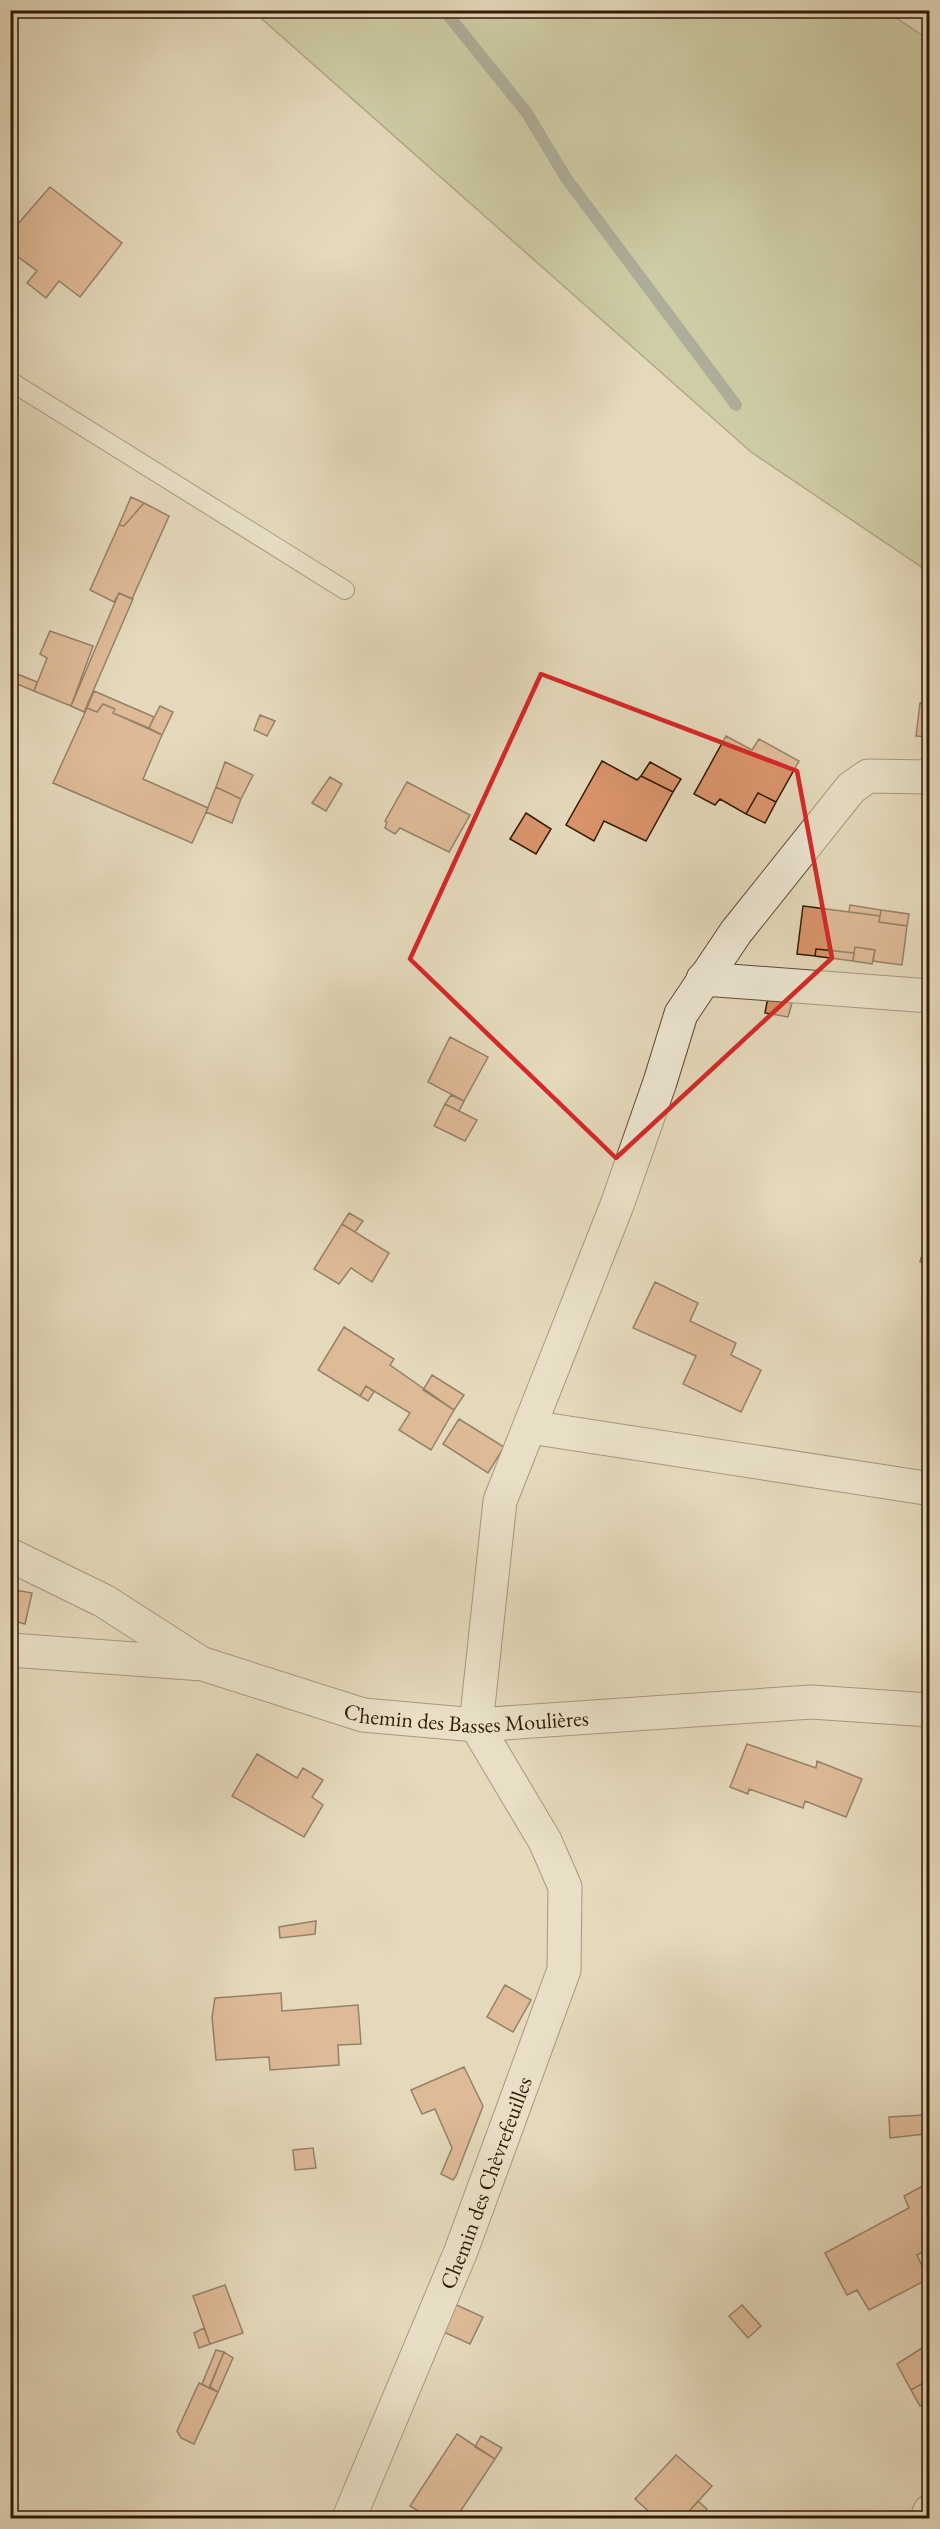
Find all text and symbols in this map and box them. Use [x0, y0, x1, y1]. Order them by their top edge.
street label: Chemin des Basses Moulières [340, 1696, 590, 1740]
street label: Chemin des Chèvrefeuilles [433, 2073, 539, 2294]

